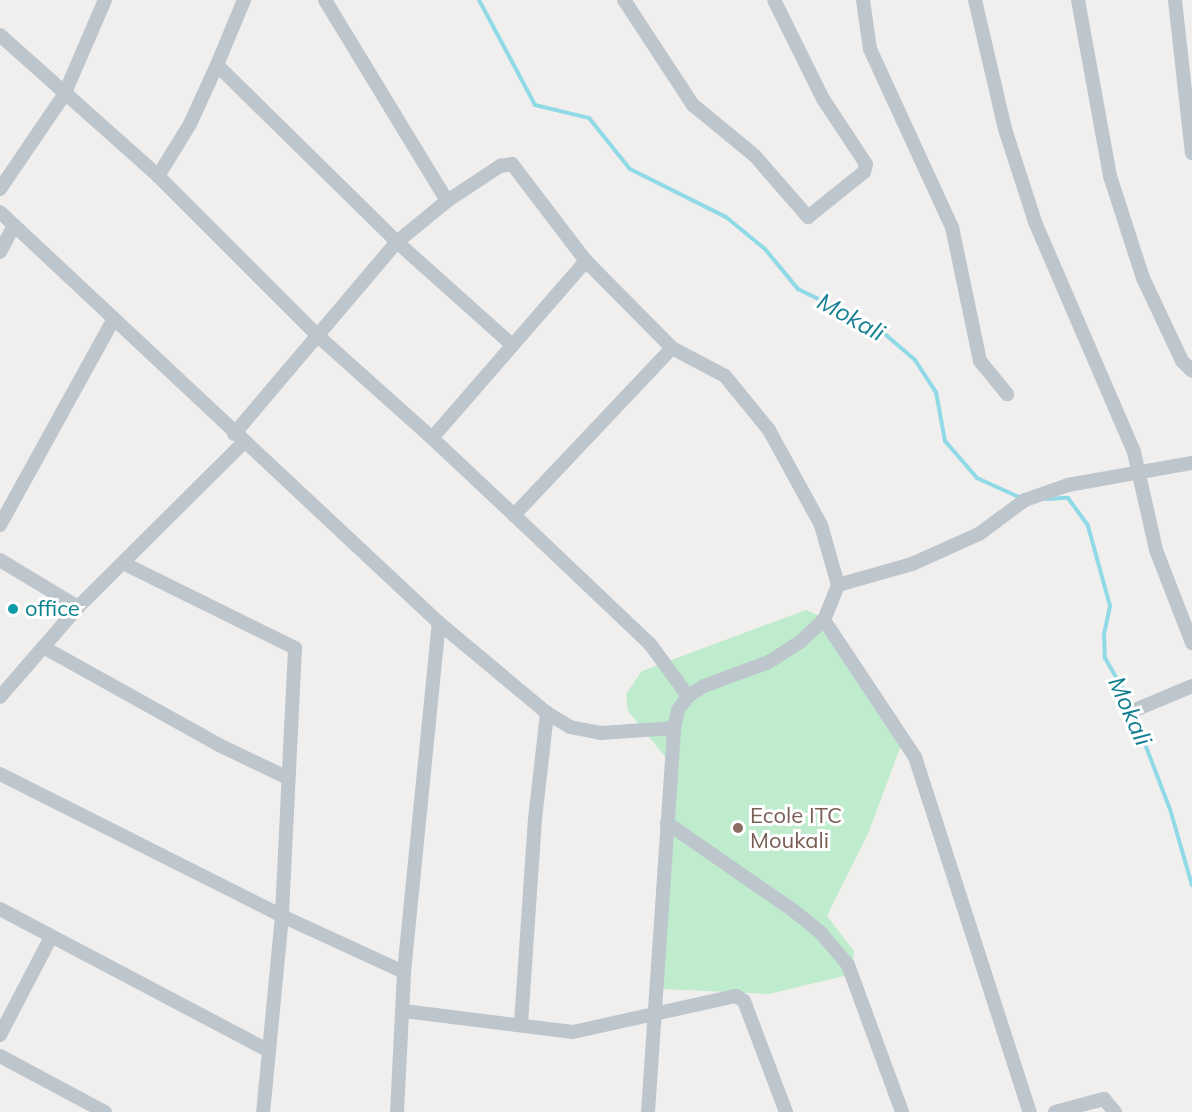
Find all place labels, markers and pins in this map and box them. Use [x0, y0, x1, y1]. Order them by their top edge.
place label: office [25, 596, 80, 622]
marker: office [6, 602, 20, 616]
place label: Ecole ITC Moukali [750, 802, 842, 854]
marker: Ecole ITC Moukali [731, 821, 745, 835]

